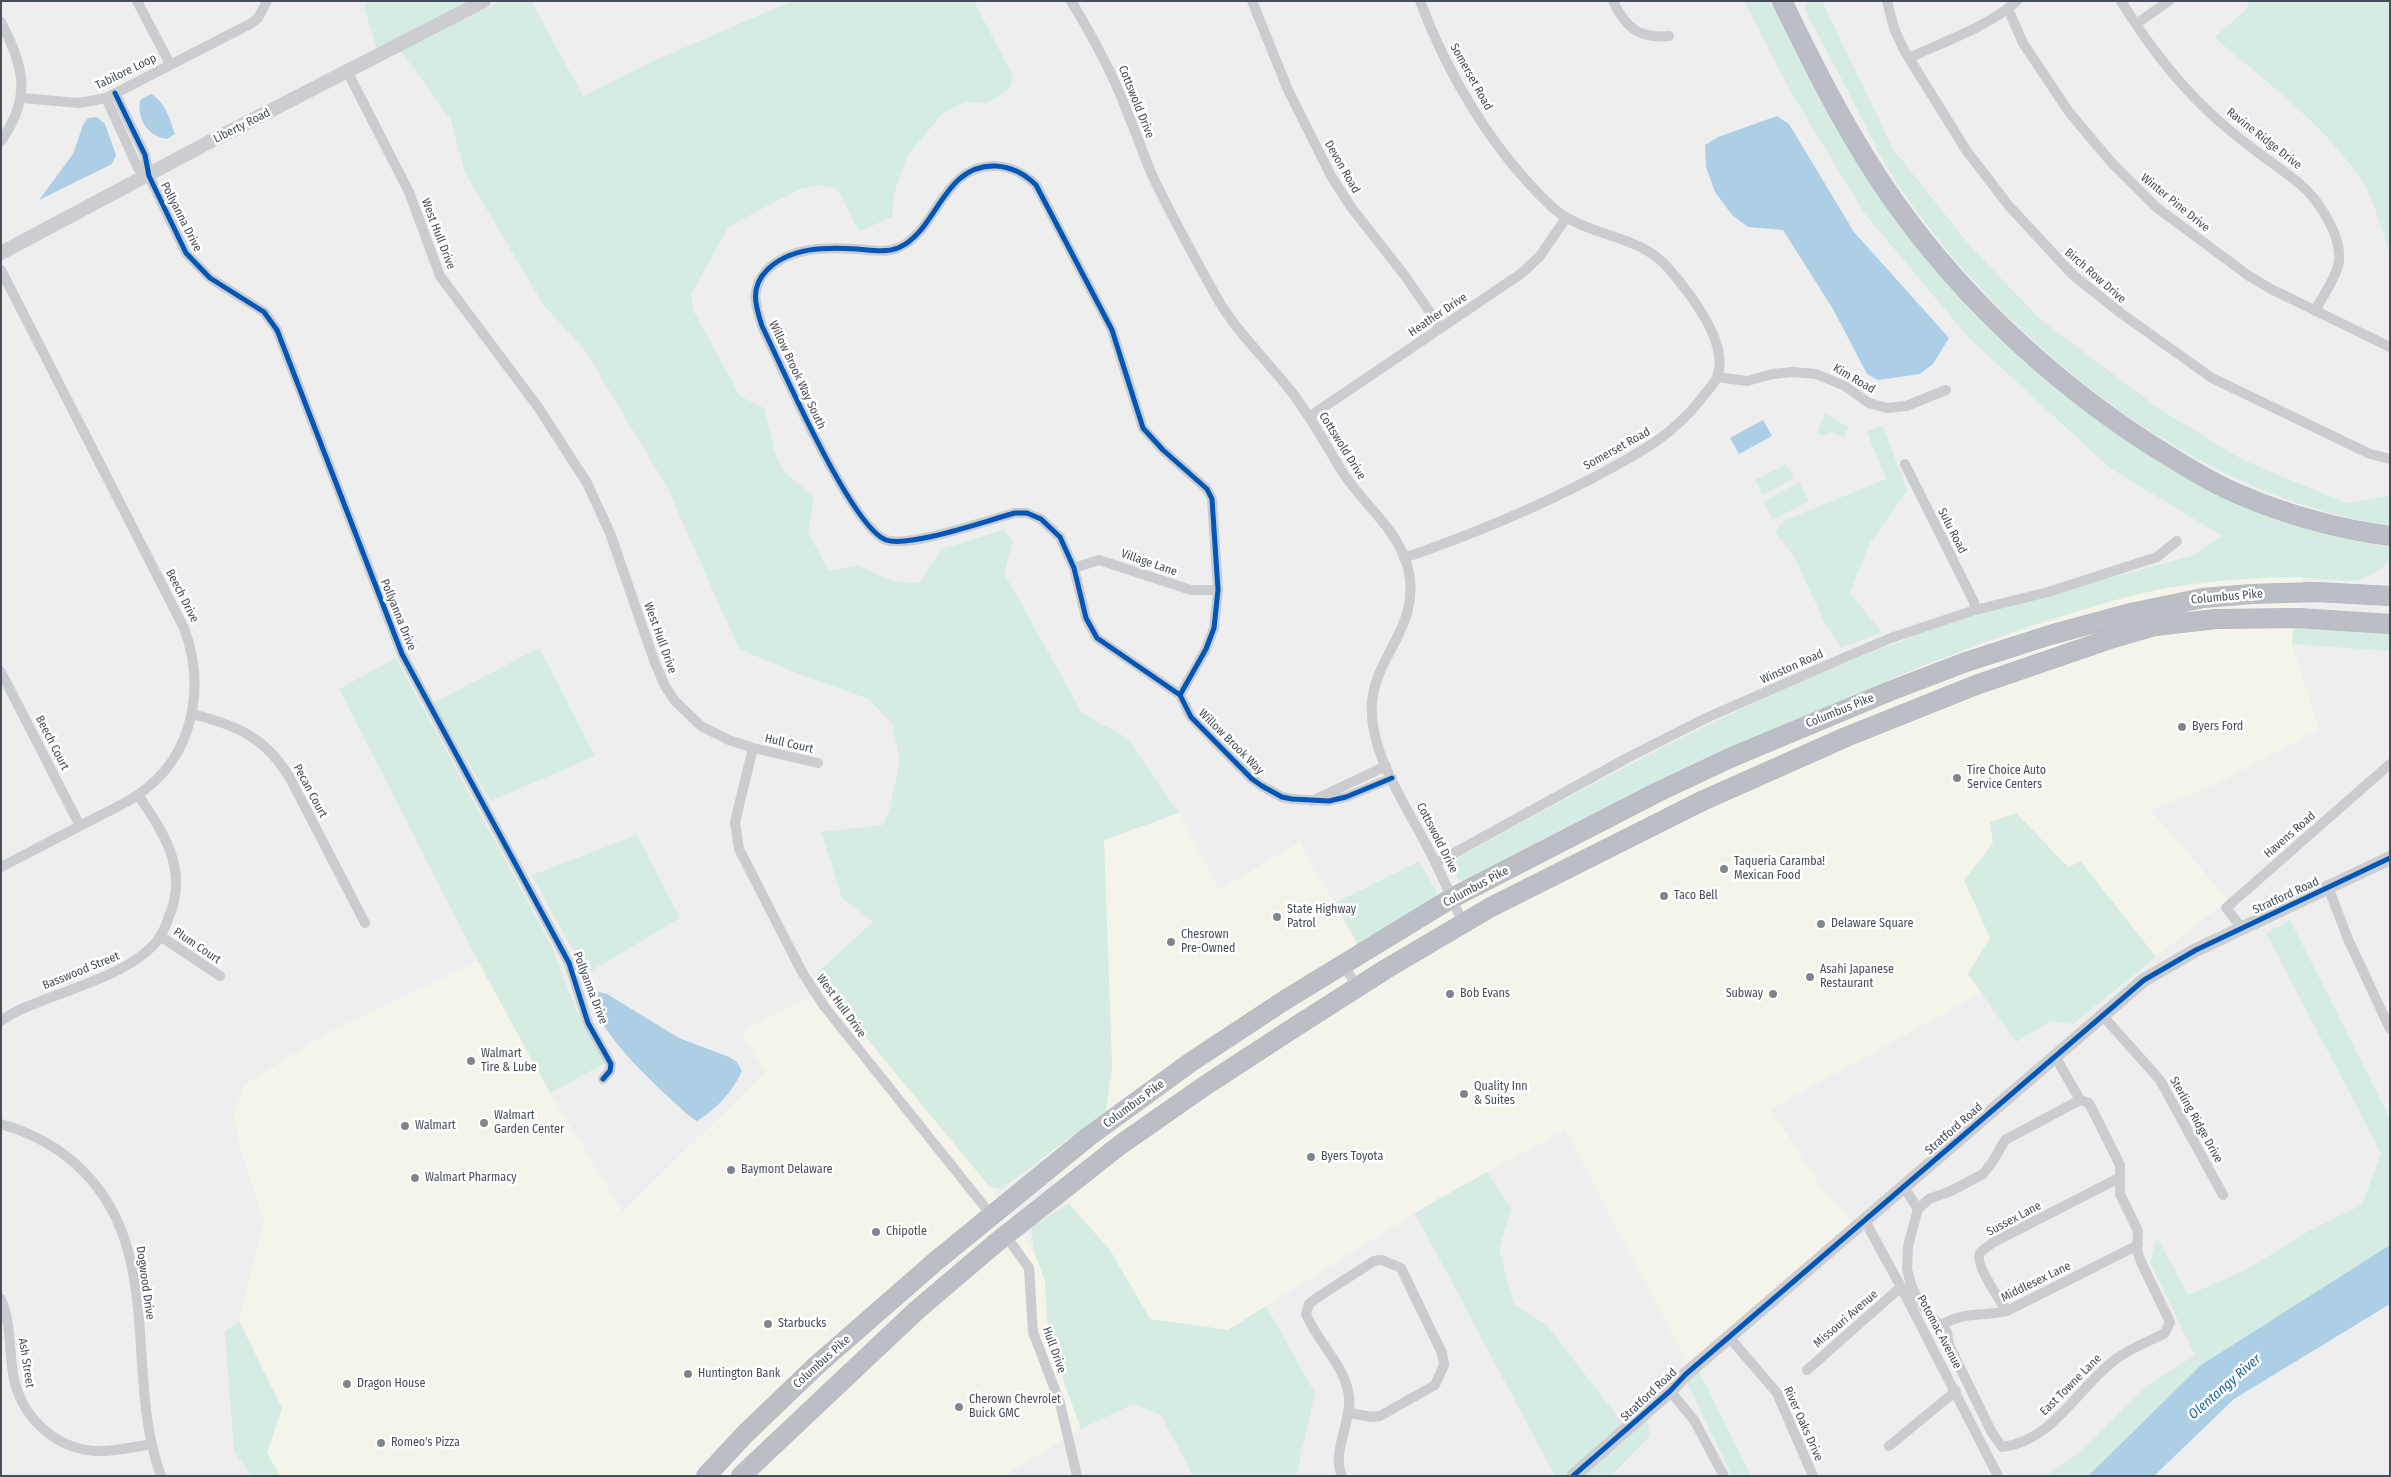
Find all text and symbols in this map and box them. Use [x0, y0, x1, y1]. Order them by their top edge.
street label: Somerset Road [1447, 41, 1495, 113]
street label: Tabilore Loop [93, 51, 159, 93]
street label: Cottswold Drive [1115, 64, 1157, 140]
street label: Ravine Ridge Drive [2224, 105, 2304, 173]
street label: Liberty Road [211, 106, 273, 146]
street label: Devon Road [1321, 138, 1363, 196]
street label: Winter Pine Drive [2138, 171, 2212, 235]
street label: Pollyanna Drive [157, 180, 205, 254]
street label: West Hull Drive [418, 197, 458, 271]
street label: Birch Row Drive [2061, 245, 2129, 307]
street label: Heather Drive [1406, 290, 1470, 340]
street label: Willow Brook Way South [766, 318, 828, 432]
street label: Kim Road [1830, 361, 1878, 397]
street label: Cottswold Drive [1315, 410, 1369, 482]
street label: Somerset Road [1581, 425, 1653, 473]
street label: Sulu Road [1934, 506, 1970, 556]
street label: Village Lane [1119, 547, 1179, 579]
street label: Beech Drive [162, 567, 202, 625]
street label: Pollyanna Drive [377, 577, 419, 653]
street label: Columbus Pike [2190, 587, 2264, 607]
street label: West Hull Drive [640, 600, 680, 676]
street label: Winston Road [1758, 647, 1826, 687]
street label: Columbus Pike [1804, 691, 1876, 731]
street label: Willow Brook Way [1195, 706, 1267, 778]
street label: Beech Court [32, 713, 72, 773]
place label: Byers Ford [2192, 720, 2243, 734]
marker: Byers Ford [2176, 721, 2188, 733]
street label: Hull Court [763, 731, 815, 757]
street label: Pecan Court [290, 762, 330, 820]
place label: Tire Choice Auto Service Centers [1967, 764, 2046, 792]
marker: Tire Choice Auto Service Centers [1951, 772, 1963, 784]
street label: Cottswold Drive [1413, 800, 1461, 876]
street label: Havens Road [2261, 809, 2319, 861]
place label: Taqueria Caramba! Mexican Food [1734, 855, 1825, 883]
marker: Taqueria Caramba! Mexican Food [1718, 863, 1730, 875]
street label: Columbus Pike [1441, 864, 1511, 910]
street label: Stratford Road [2251, 874, 2321, 918]
place label: Taco Bell [1674, 889, 1718, 903]
marker: Taco Bell [1658, 890, 1670, 902]
place label: State Highway Patrol [1287, 903, 1356, 931]
marker: State Highway Patrol [1271, 911, 1283, 923]
place label: Delaware Square [1831, 917, 1913, 931]
marker: Delaware Square [1815, 918, 1827, 930]
street label: Plum Court [171, 925, 223, 967]
place label: Chesrown Pre-Owned [1181, 928, 1235, 956]
marker: Chesrown Pre-Owned [1165, 936, 1177, 948]
street label: Basswood Street [40, 949, 122, 993]
street label: Pollyanna Drive [570, 950, 610, 1026]
place label: Asahi Japanese Restaurant [1820, 963, 1894, 991]
marker: Asahi Japanese Restaurant [1804, 971, 1816, 983]
street label: West Hull Drive [813, 972, 869, 1040]
place label: Bob Evans [1460, 987, 1510, 1001]
place label: Subway [1726, 987, 1763, 1001]
marker: Bob Evans [1444, 988, 1456, 1000]
marker: Subway [1767, 988, 1779, 1000]
place label: Walmart Tire & Lube [481, 1047, 537, 1075]
marker: Walmart Tire & Lube [465, 1055, 477, 1067]
street label: Sterling Ridge Drive [2166, 1074, 2226, 1166]
street label: Columbus Pike [1101, 1077, 1167, 1131]
place label: Quality Inn & Suites [1474, 1080, 1528, 1108]
marker: Quality Inn & Suites [1458, 1088, 1470, 1100]
street label: Stratford Road [1922, 1100, 1986, 1158]
place label: Walmart Garden Center [494, 1109, 564, 1137]
marker: Walmart Garden Center [478, 1117, 490, 1129]
place label: Walmart [415, 1119, 456, 1133]
marker: Walmart [399, 1120, 411, 1132]
place label: Byers Toyota [1321, 1150, 1383, 1164]
marker: Byers Toyota [1305, 1151, 1317, 1163]
place label: Baymont Delaware [741, 1163, 832, 1177]
marker: Baymont Delaware [725, 1164, 737, 1176]
place label: Walmart Pharmacy [425, 1171, 517, 1185]
marker: Walmart Pharmacy [409, 1172, 421, 1184]
street label: Sussex Lane [1984, 1199, 2044, 1239]
place label: Chipotle [886, 1225, 927, 1239]
marker: Chipotle [870, 1226, 882, 1238]
street label: Dogwood Drive [133, 1245, 157, 1321]
street label: Middlesex Lane [1999, 1259, 2073, 1305]
street label: Missouri Avenue [1811, 1287, 1881, 1351]
street label: Potomac Avenue [1914, 1293, 1964, 1371]
place label: Starbucks [778, 1317, 826, 1331]
marker: Starbucks [762, 1318, 774, 1330]
street label: Hull Drive [1039, 1325, 1069, 1375]
street label: Columbus Pike [790, 1333, 854, 1391]
street label: Ash Street [15, 1337, 37, 1389]
street label: East Towne Lane [2037, 1351, 2105, 1419]
water label: Olentangy River [2185, 1351, 2265, 1423]
street label: Stratford Road [1618, 1365, 1680, 1425]
place label: Huntington Bank [698, 1367, 780, 1381]
marker: Huntington Bank [682, 1368, 694, 1380]
place label: Dragon House [357, 1377, 425, 1391]
marker: Dragon House [341, 1378, 353, 1390]
street label: River Oaks Drive [1780, 1385, 1826, 1463]
place label: Cherown Chevrolet Buick GMC [969, 1393, 1061, 1421]
marker: Cherown Chevrolet Buick GMC [953, 1401, 965, 1413]
place label: Romeo's Pizza [391, 1436, 460, 1450]
marker: Romeo's Pizza [375, 1437, 387, 1449]

